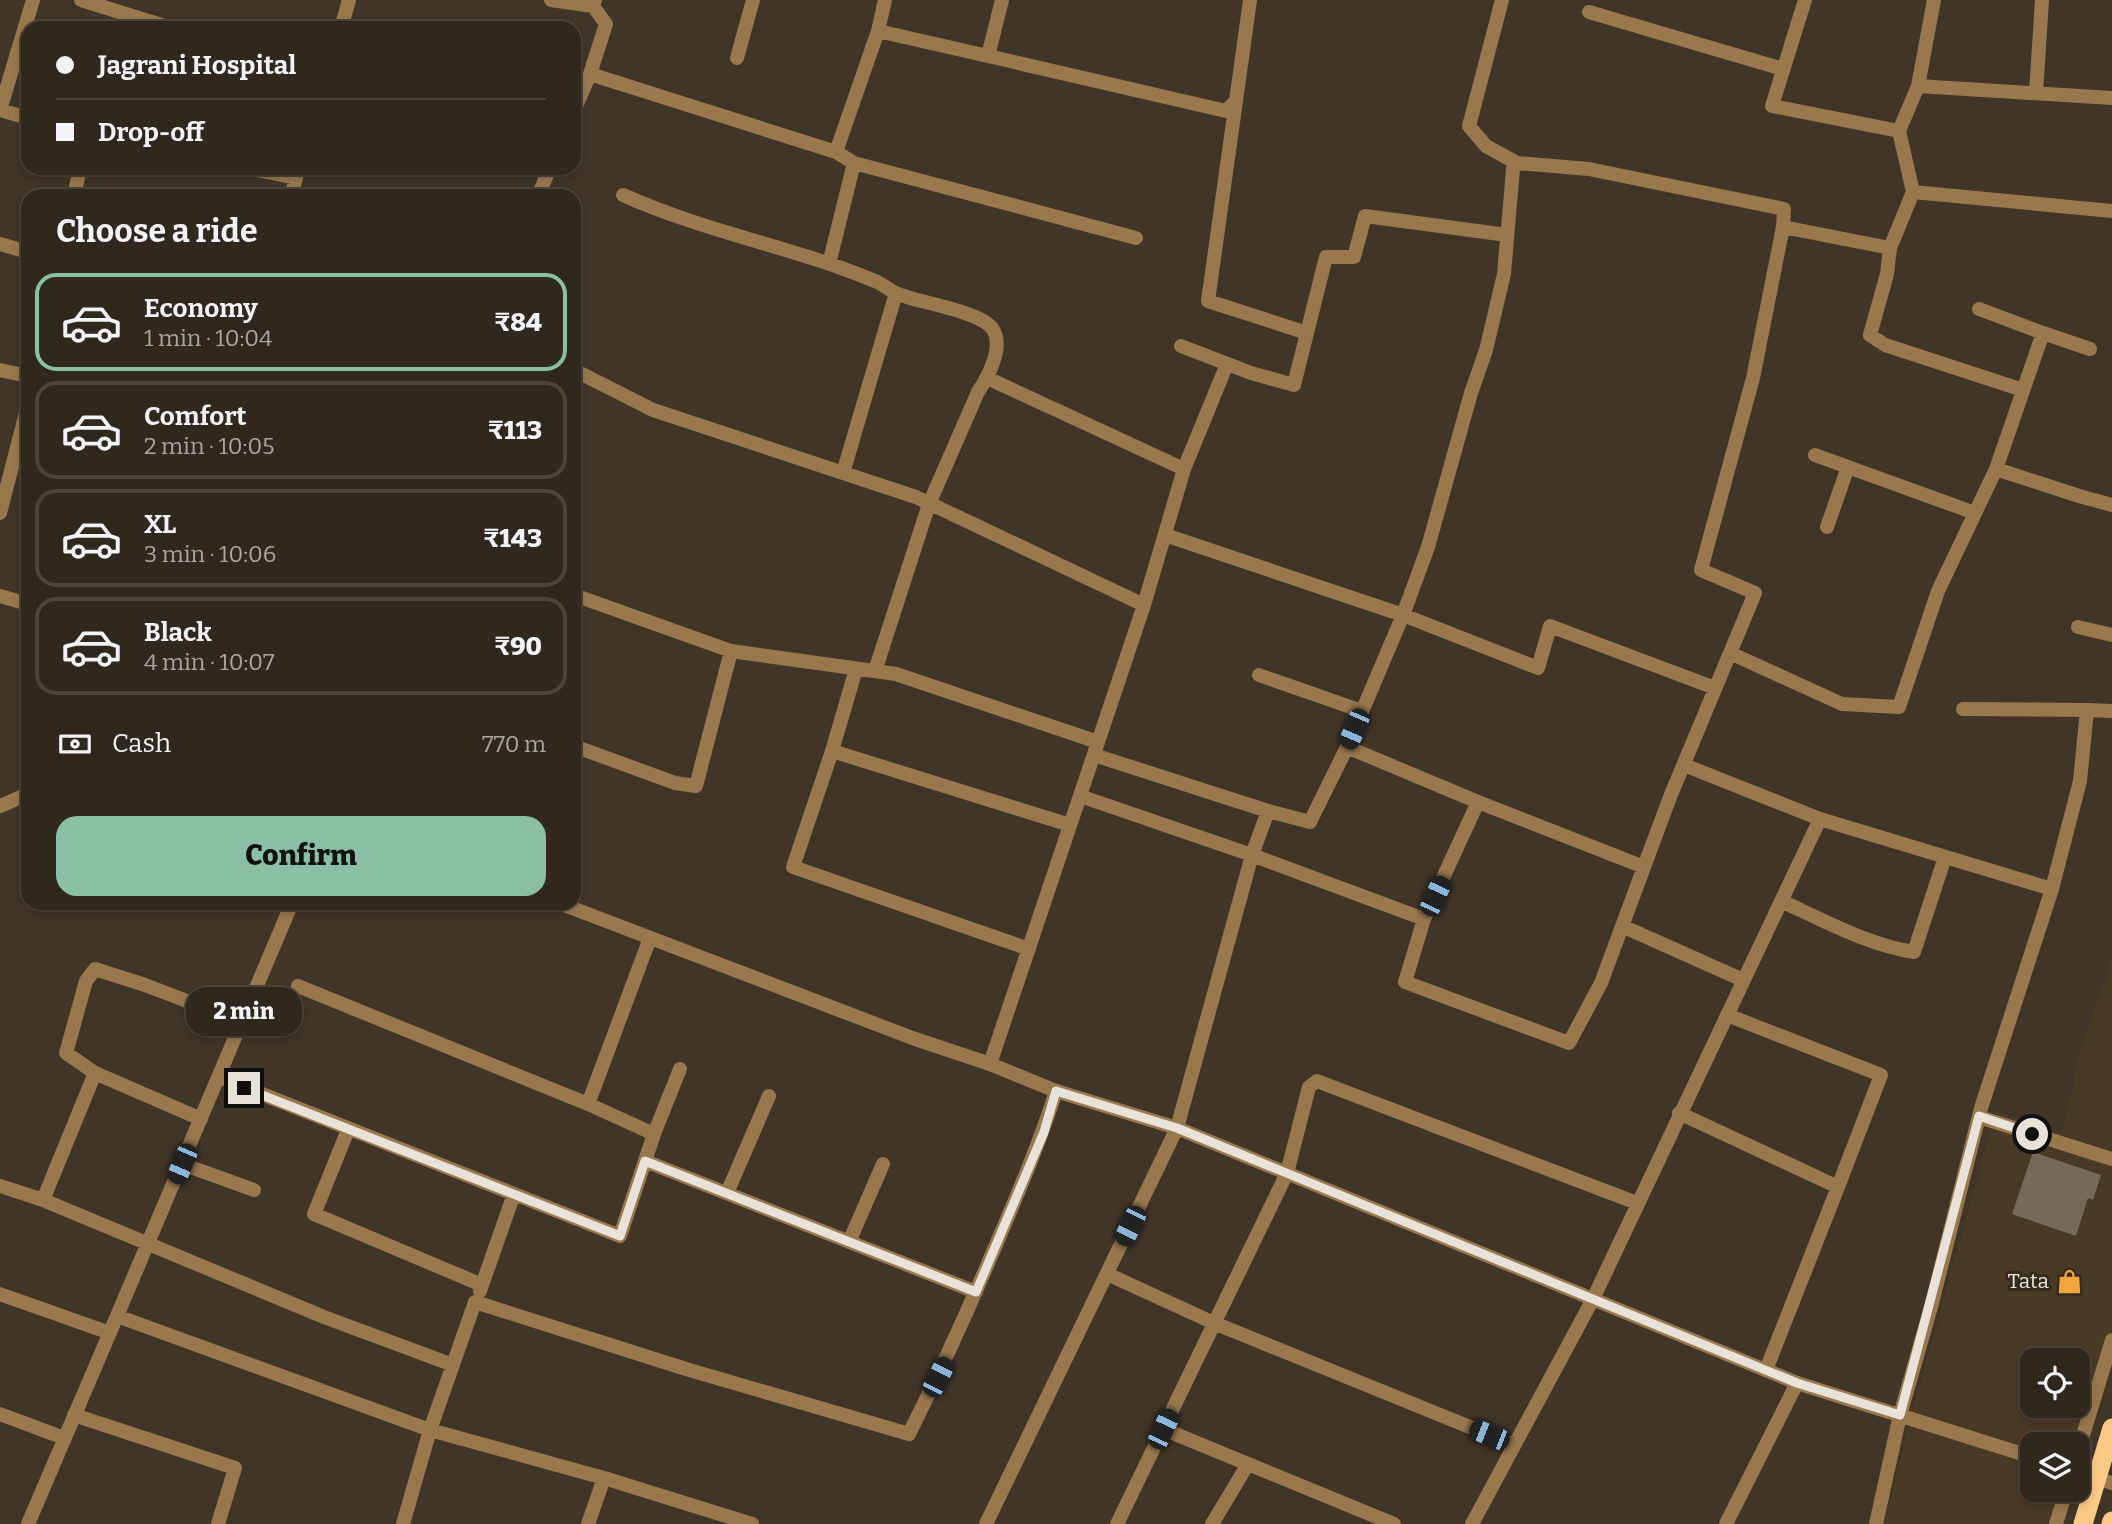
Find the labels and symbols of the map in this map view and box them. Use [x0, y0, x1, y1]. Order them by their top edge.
car [1337, 706, 1372, 752]
car [1417, 873, 1454, 919]
callout: 2 min [186, 986, 302, 1036]
route end [228, 1072, 260, 1104]
route start [2016, 1118, 2048, 1150]
car [165, 1141, 200, 1187]
car [1112, 1203, 1149, 1249]
shop icon: Tata [2055, 1267, 2083, 1295]
place label: Tata [2008, 1268, 2050, 1294]
car [920, 1354, 957, 1400]
car [1145, 1406, 1182, 1452]
car [1466, 1417, 1513, 1453]

